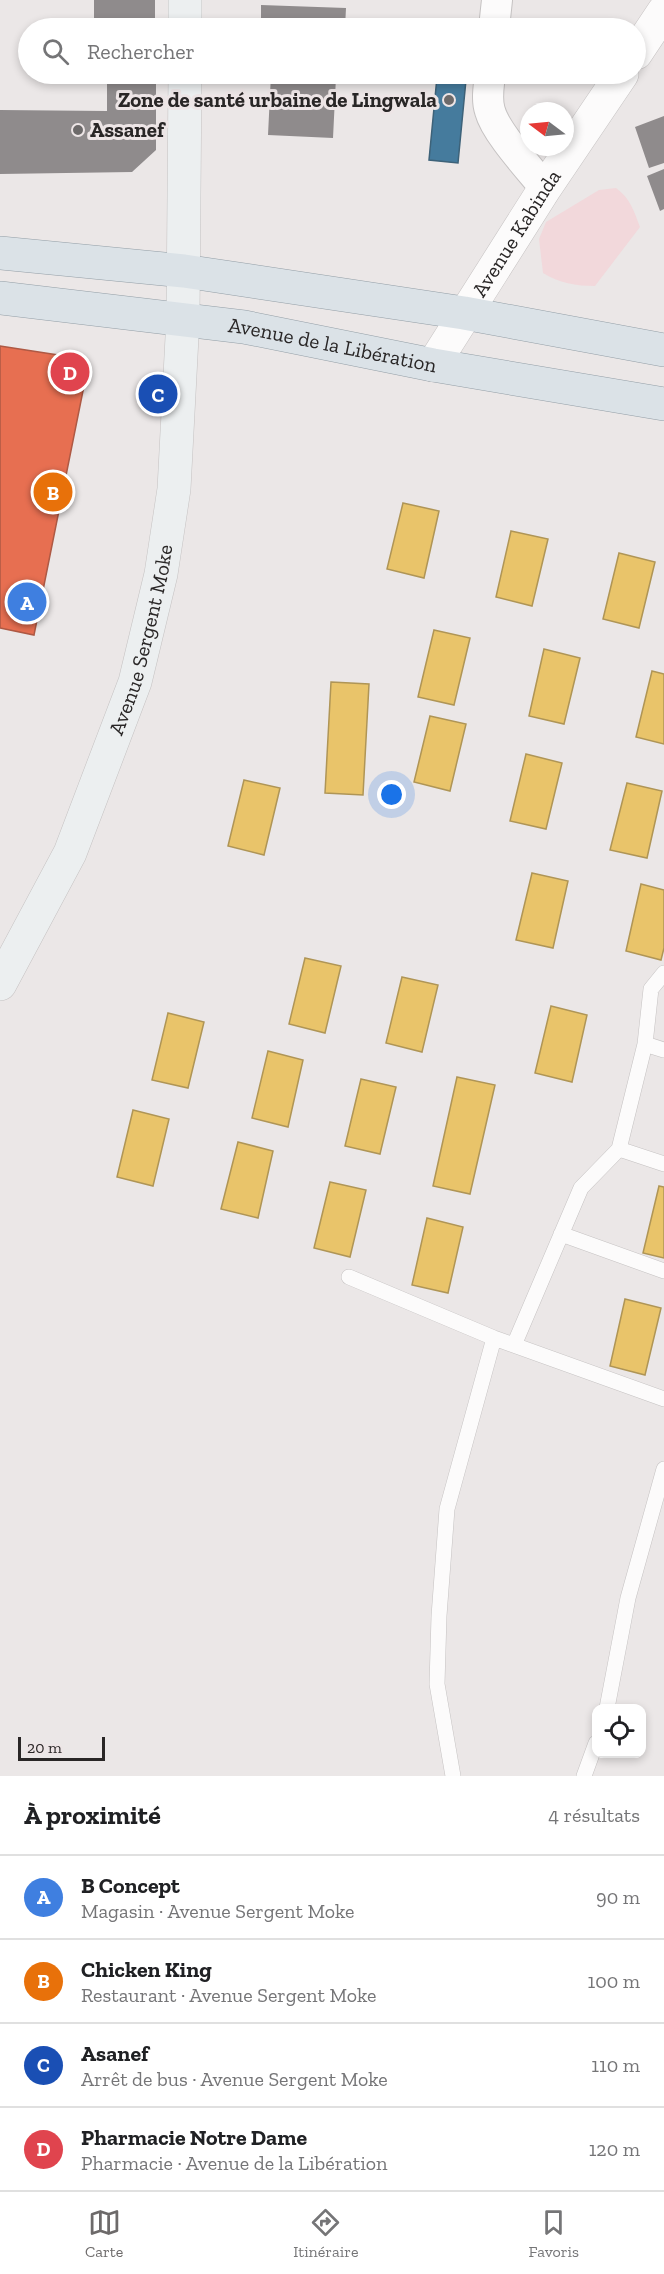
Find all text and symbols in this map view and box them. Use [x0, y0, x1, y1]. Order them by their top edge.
search box [18, 18, 646, 84]
icon: search [39, 35, 72, 68]
text: Rechercher [87, 38, 195, 65]
place label: Zone de santé urbaine de Lingwala [118, 87, 437, 112]
marker: Zone de santé urbaine de Lingwala [442, 93, 456, 107]
north arrow [520, 102, 574, 156]
place label: Assanef [90, 117, 166, 142]
marker: Assanef [71, 123, 85, 137]
street label: Avenue Kabinda [466, 165, 566, 301]
street label: Avenue de la Libération [227, 312, 439, 377]
pin: D [50, 350, 90, 394]
pin: C [138, 372, 178, 416]
pin: B [34, 470, 72, 514]
street label: Avenue Sergent Moke [103, 543, 177, 738]
pin: A [8, 580, 46, 624]
your location [377, 780, 406, 809]
map controls [592, 1704, 646, 1758]
button: locate [592, 1704, 646, 1758]
scale bar [18, 1734, 105, 1762]
text: 20 m [27, 1738, 62, 1757]
text: À proximité [24, 1799, 161, 1831]
text: 4 résultats [548, 1803, 640, 1827]
text: B Concept [81, 1872, 180, 1899]
text: A [37, 1885, 50, 1909]
text: 90 m [596, 1885, 640, 1909]
text: Magasin · Avenue Sergent Moke [81, 1899, 354, 1923]
text: Chicken King [81, 1956, 212, 1983]
text: B [37, 1969, 50, 1993]
text: 100 m [587, 1969, 640, 1993]
text: Restaurant · Avenue Sergent Moke [81, 1983, 376, 2007]
text: Asanef [81, 2040, 149, 2067]
text: C [37, 2053, 50, 2077]
text: 110 m [591, 2053, 640, 2077]
text: Arrêt de bus · Avenue Sergent Moke [81, 2067, 388, 2091]
text: Pharmacie Notre Dame [81, 2124, 307, 2151]
text: D [37, 2137, 50, 2161]
text: 120 m [589, 2137, 640, 2161]
text: Pharmacie · Avenue de la Libération [81, 2151, 387, 2175]
tab: Carte [85, 2206, 123, 2261]
tab: Itinéraire [293, 2206, 358, 2261]
tab: Favoris [529, 2206, 579, 2261]

